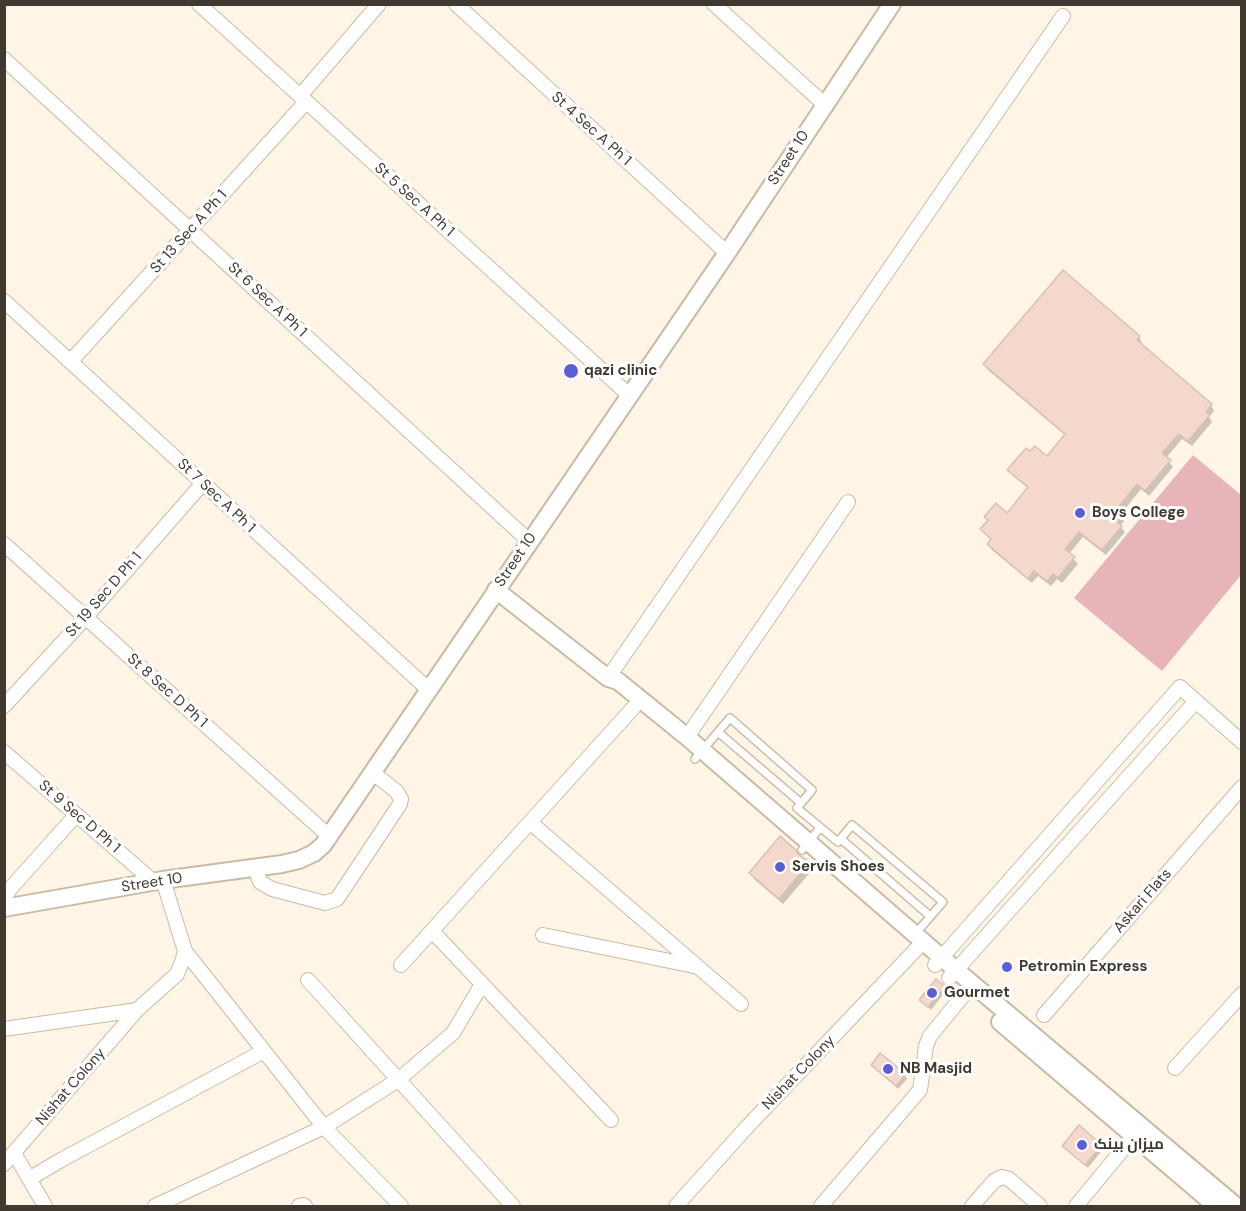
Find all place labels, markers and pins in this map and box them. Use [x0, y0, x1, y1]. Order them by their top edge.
marker: qazi clinic [562, 362, 580, 380]
place label: qazi clinic [584, 362, 657, 380]
place label: Boys College [1092, 504, 1185, 522]
marker: Boys College [1073, 506, 1087, 520]
place label: Servis Shoes [792, 858, 885, 876]
marker: Servis Shoes [773, 860, 787, 874]
place label: Petromin Express [1019, 958, 1148, 976]
marker: Petromin Express [1000, 960, 1014, 974]
place label: Gourmet [944, 984, 1010, 1002]
marker: Gourmet [925, 986, 939, 1000]
place label: NB Masjid [900, 1060, 972, 1078]
marker: NB Masjid [881, 1062, 895, 1076]
place label: میزان بینک [1094, 1136, 1164, 1154]
marker: میزان بینک [1075, 1138, 1089, 1152]

